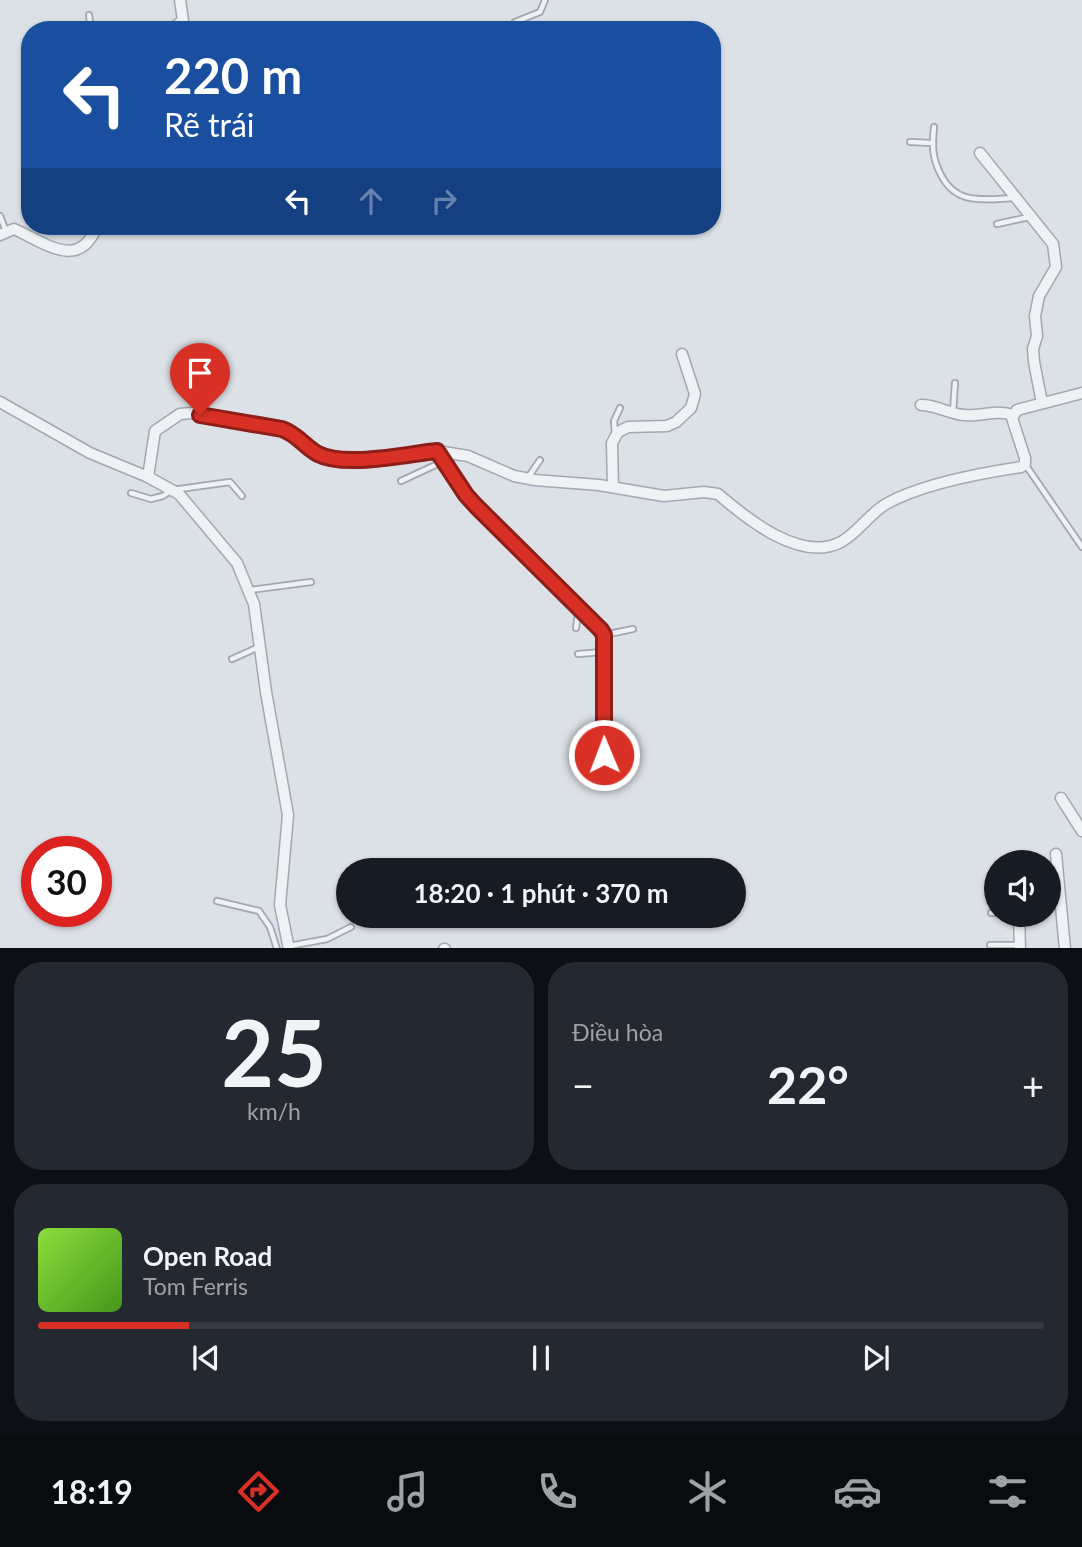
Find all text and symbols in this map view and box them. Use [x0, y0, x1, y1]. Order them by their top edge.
text: 220 m [164, 46, 302, 104]
icon: left [49, 49, 140, 140]
text: Rẽ trái [164, 105, 255, 144]
icon: left [279, 182, 317, 220]
icon: ahead [352, 182, 390, 220]
icon: right [425, 182, 463, 220]
pin [170, 343, 230, 415]
icon: arrive [181, 354, 219, 392]
position arrow [567, 718, 641, 792]
speed limit sign: 30 [21, 836, 112, 927]
map controls [984, 850, 1061, 927]
button: sound [984, 850, 1061, 927]
text: 18:20 · 1 phút · 370 m [413, 877, 669, 909]
text: 25 [221, 997, 327, 1106]
text: Điều hòa [572, 1018, 663, 1046]
text: 22° [767, 1053, 849, 1115]
text: − [572, 1062, 594, 1108]
text: + [1022, 1062, 1044, 1108]
text: km/h [247, 1097, 301, 1125]
text: Open Road [143, 1240, 272, 1272]
text: Tom Ferris [143, 1272, 248, 1300]
icon: previous [187, 1339, 225, 1377]
icon: pause [522, 1339, 560, 1377]
icon: next [857, 1339, 895, 1377]
icon: directions [234, 1467, 283, 1516]
icon: music [383, 1467, 432, 1516]
icon: phone [533, 1467, 582, 1516]
icon: climate [683, 1467, 732, 1516]
icon: car [833, 1467, 882, 1516]
icon: filters [983, 1467, 1032, 1516]
text: 18:19 [50, 1472, 133, 1511]

